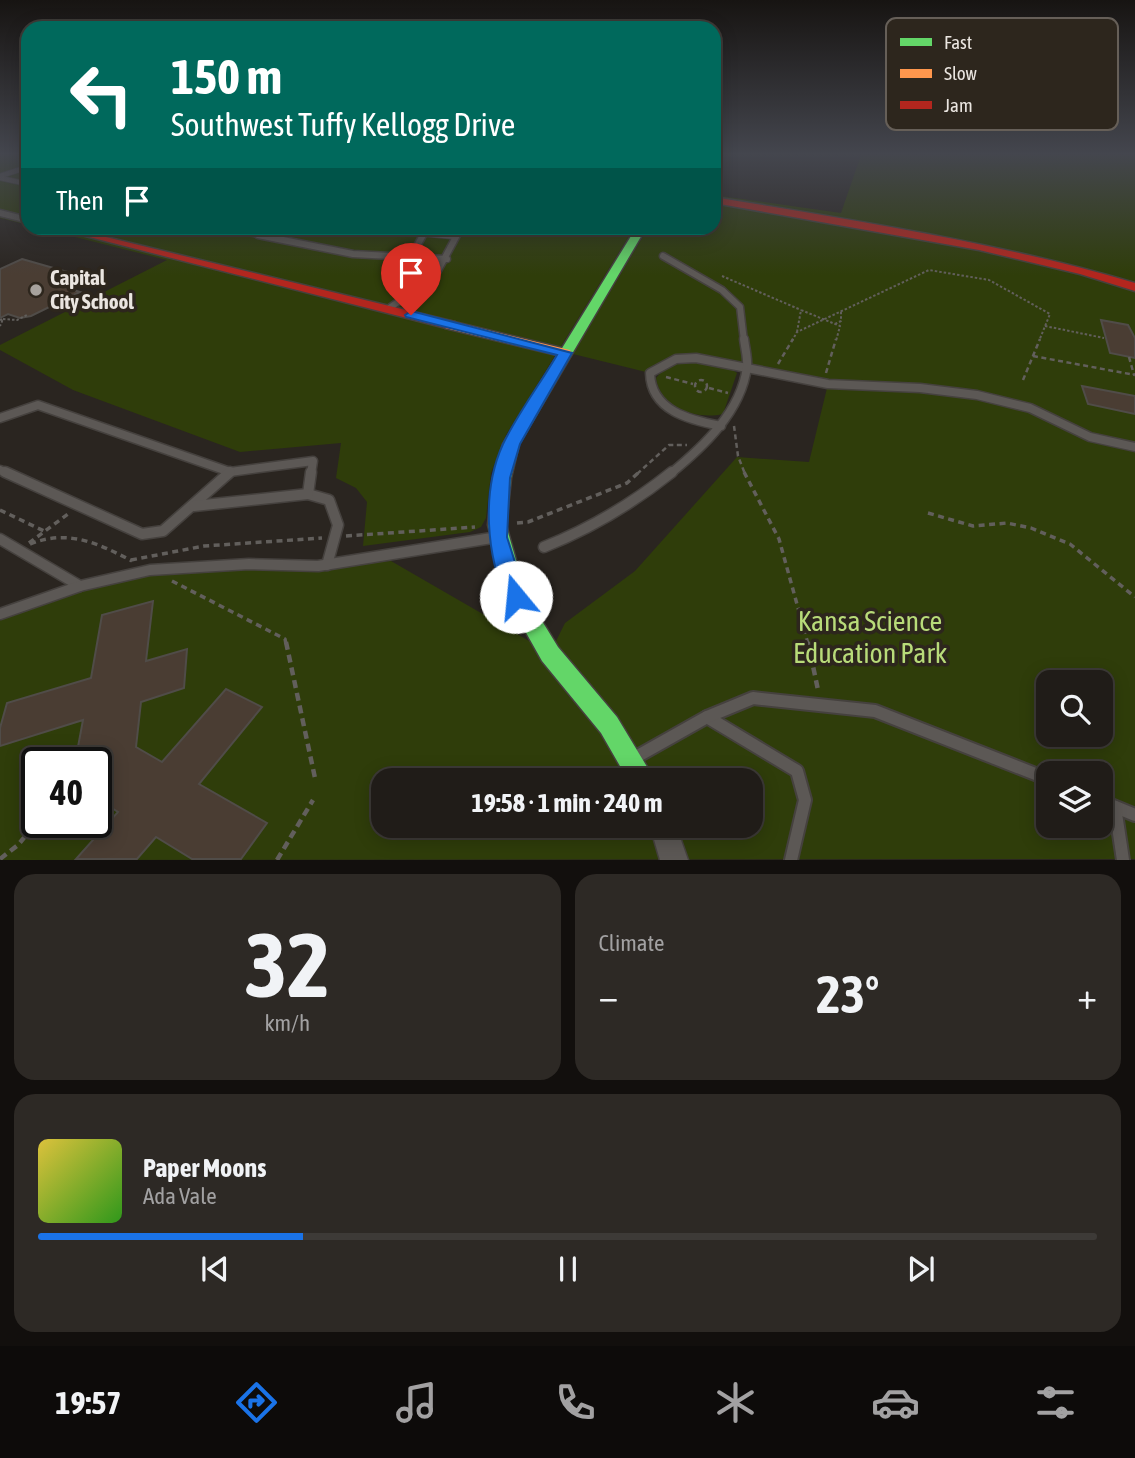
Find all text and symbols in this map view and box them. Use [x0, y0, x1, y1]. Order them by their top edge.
legend [886, 18, 1118, 130]
text: Fast [944, 31, 972, 53]
text: 150 m [171, 48, 282, 104]
icon: left [56, 49, 147, 140]
text: Slow [944, 62, 978, 84]
text: Jam [944, 94, 973, 116]
text: Southwest Tuffy Kellogg Drive [171, 106, 515, 143]
icon: arrive [118, 182, 156, 220]
text: Then [56, 186, 104, 216]
pin [381, 243, 441, 315]
icon: arrive [392, 254, 430, 292]
place label: Capital City School [50, 265, 134, 313]
marker: Capital City School [28, 282, 44, 298]
position arrow [479, 560, 553, 634]
park label: Kansa Science Education Park [793, 605, 947, 669]
map controls [1036, 670, 1113, 838]
button: search [1036, 670, 1113, 747]
speed limit sign: 40 [21, 747, 112, 838]
button: layers [1036, 761, 1113, 838]
text: 19:58 · 1 min · 240 m [472, 788, 662, 818]
text: 32 [244, 912, 330, 1016]
text: Climate [599, 930, 664, 956]
text: 23° [816, 964, 879, 1024]
text: − [599, 974, 618, 1017]
text: + [1077, 974, 1097, 1017]
text: km/h [264, 1010, 310, 1036]
text: Paper Moons [143, 1153, 266, 1183]
text: Ada Vale [143, 1183, 217, 1209]
icon: previous [196, 1250, 234, 1288]
icon: pause [549, 1250, 587, 1288]
icon: next [902, 1250, 940, 1288]
icon: directions [232, 1378, 281, 1427]
icon: music [392, 1378, 441, 1427]
icon: phone [551, 1378, 600, 1427]
icon: climate [711, 1378, 760, 1427]
icon: car [871, 1378, 920, 1427]
icon: filters [1031, 1378, 1080, 1427]
text: 19:57 [55, 1384, 121, 1421]

